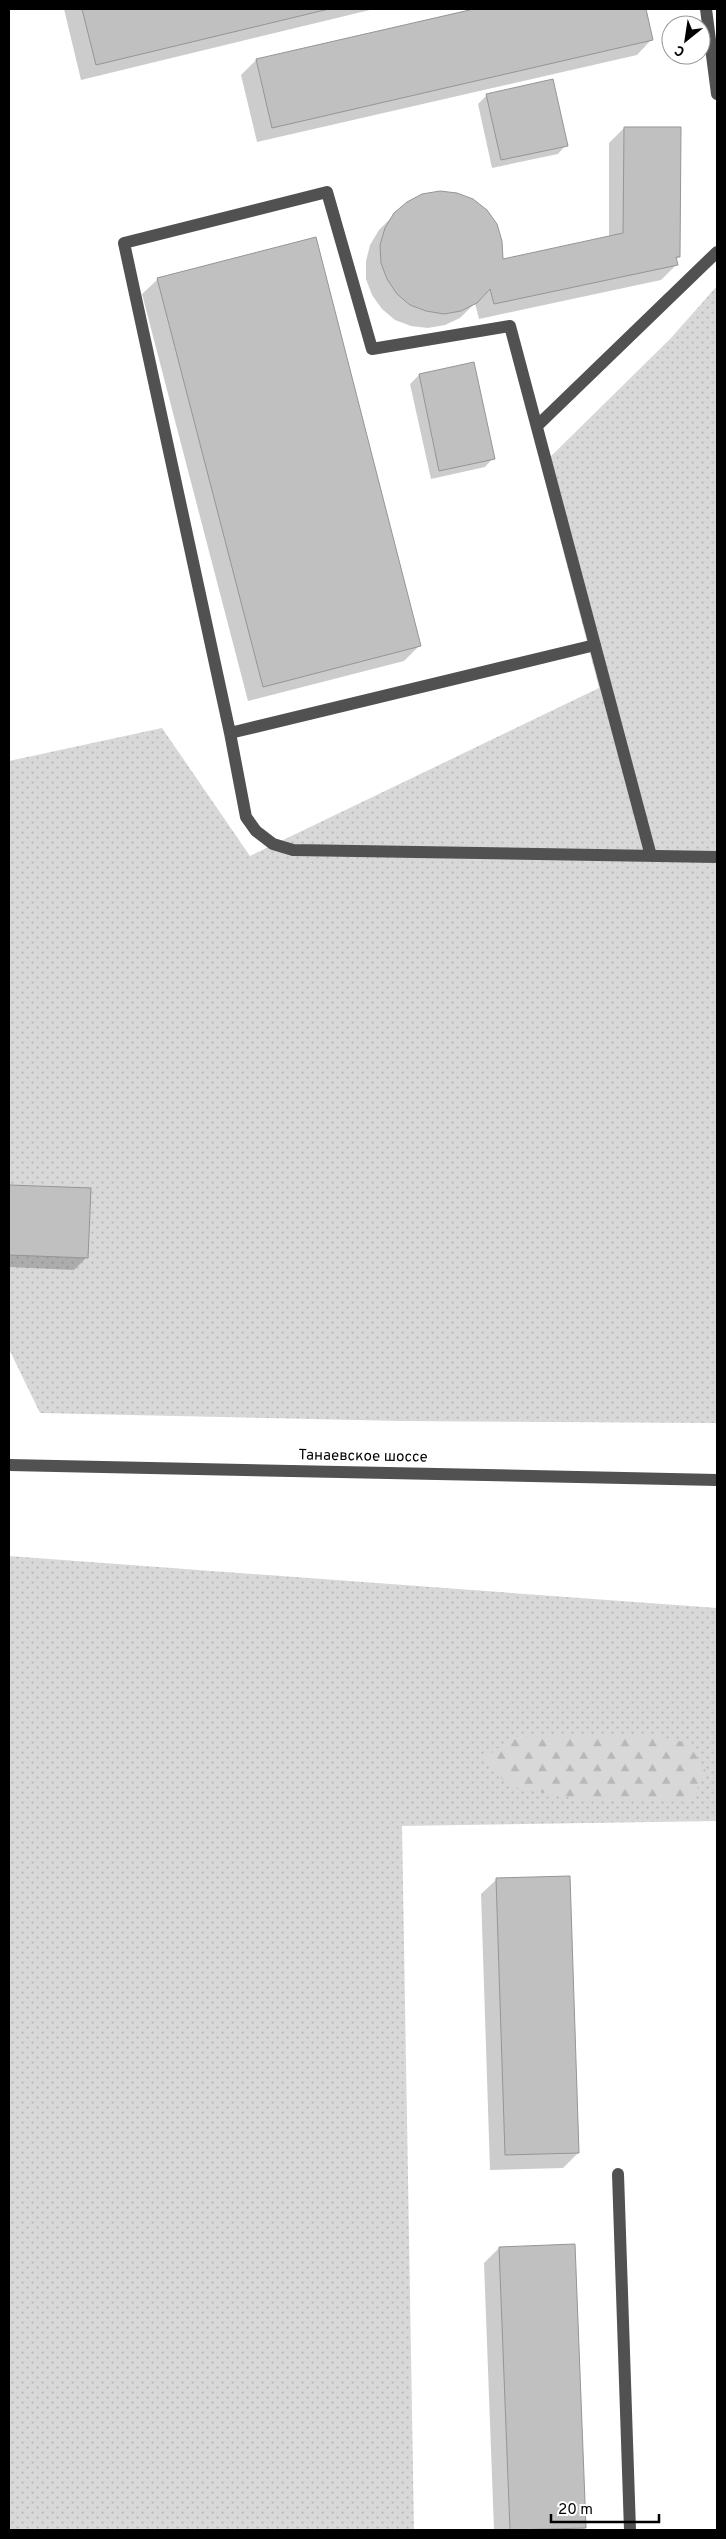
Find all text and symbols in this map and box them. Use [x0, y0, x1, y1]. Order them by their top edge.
north arrow [661, 15, 711, 65]
text: С [672, 40, 688, 60]
street label: Танаевское шоссе [298, 1446, 428, 1468]
scale bar [551, 2492, 658, 2524]
text: 20 m [558, 2501, 593, 2520]

